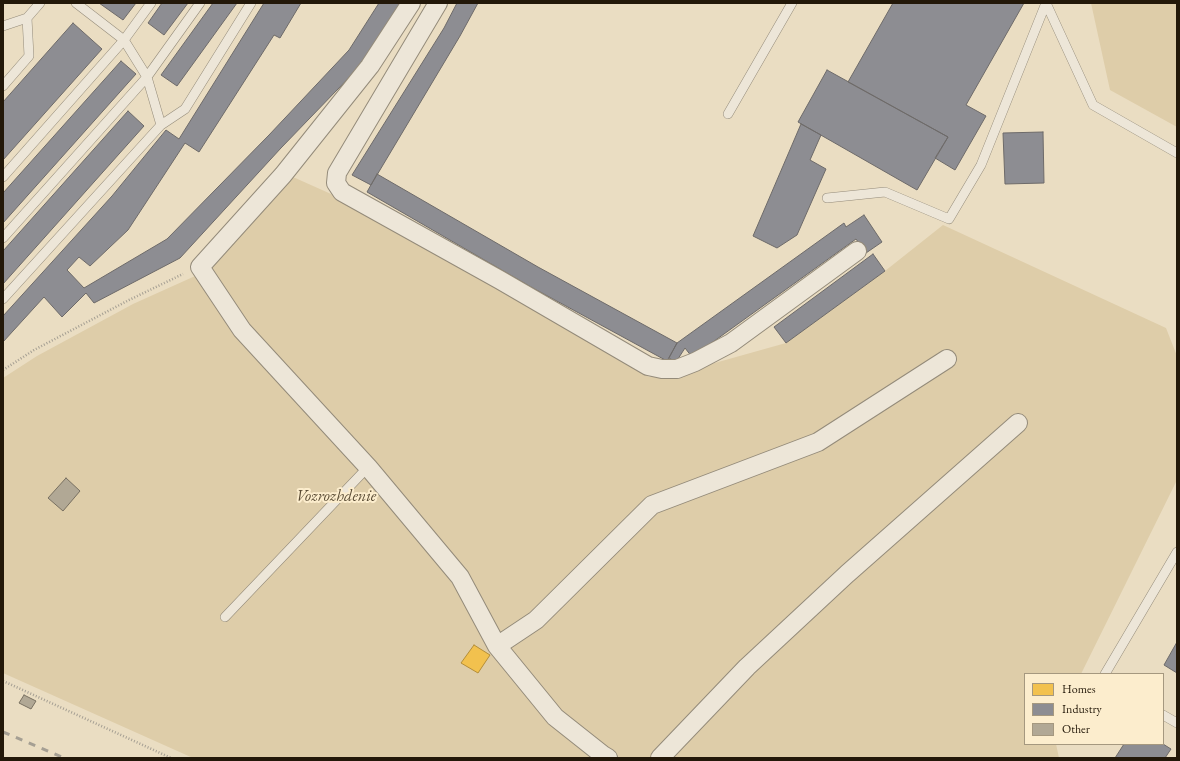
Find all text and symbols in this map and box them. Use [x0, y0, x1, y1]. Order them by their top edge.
park label: Vozrozhdenie [296, 487, 376, 507]
legend [1024, 673, 1164, 745]
text: Homes [1062, 681, 1096, 697]
text: Industry [1062, 701, 1102, 717]
text: Other [1062, 721, 1090, 737]

